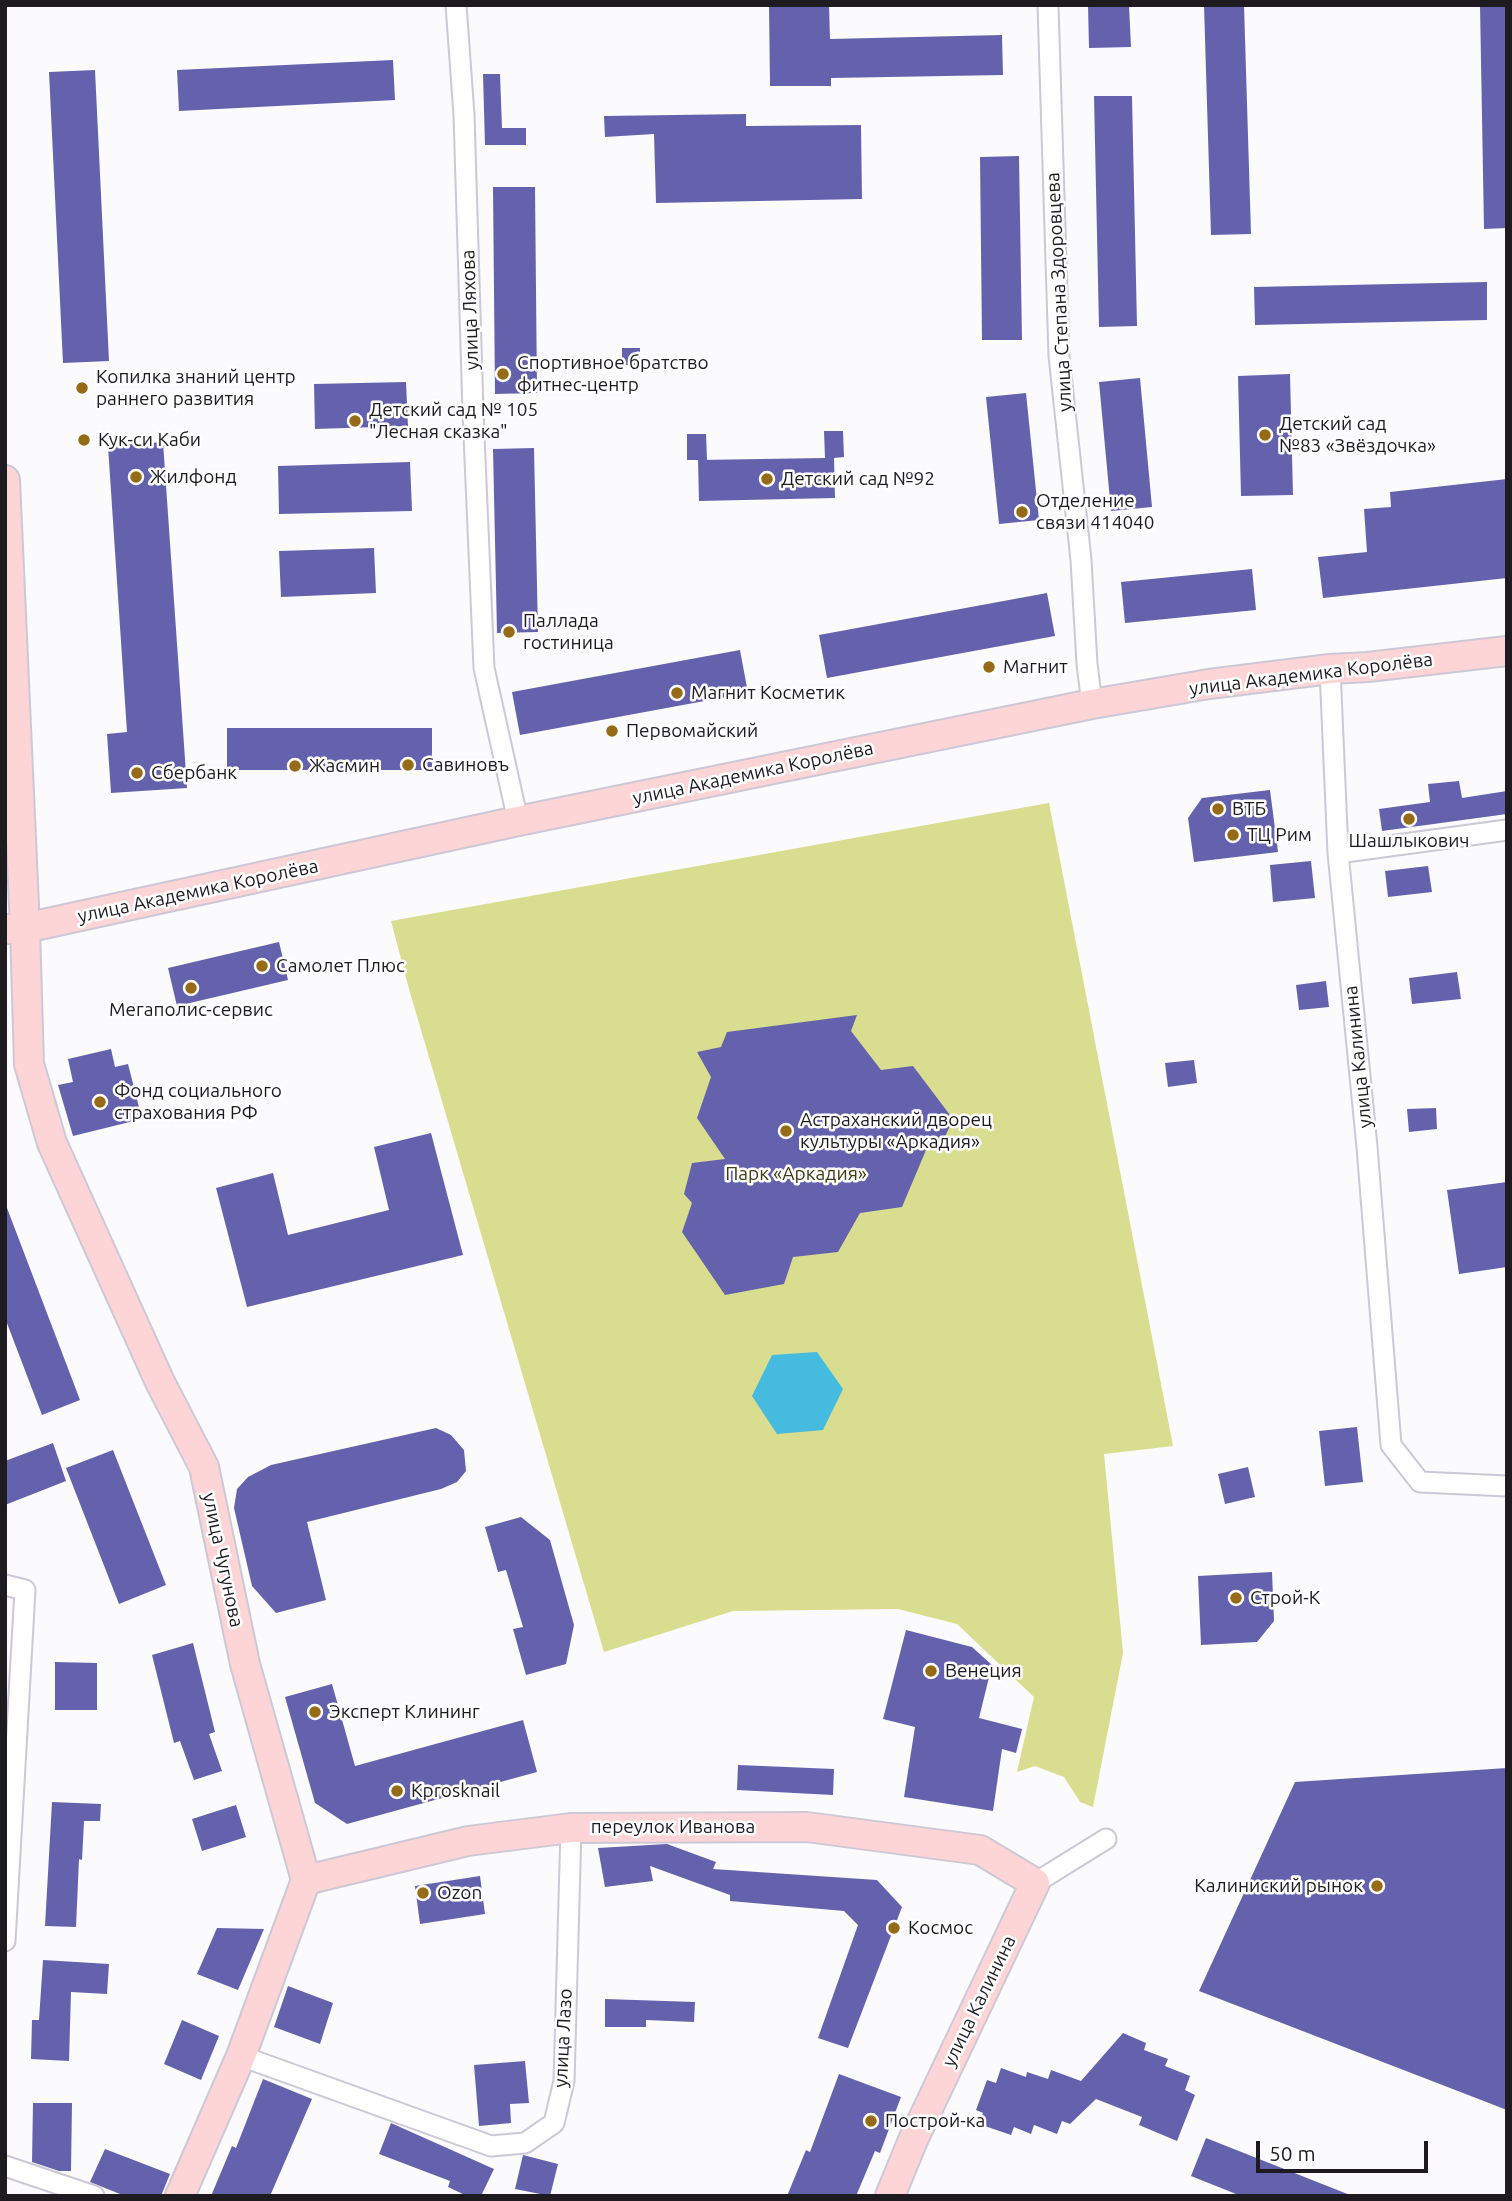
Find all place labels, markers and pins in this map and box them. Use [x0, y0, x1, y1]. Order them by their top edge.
place label: Спортивное братство фитнес-центр [517, 352, 709, 396]
place label: Копилка знаний центр раннего развития [96, 366, 296, 410]
marker: Спортивное братство фитнес-центр [495, 366, 511, 382]
marker: Копилка знаний центр раннего развития [74, 380, 90, 396]
place label: Детский сад № 105 "Лесная сказка" [369, 399, 538, 443]
marker: Детский сад № 105 "Лесная сказка" [347, 413, 363, 429]
place label: Детский сад №83 «Звёздочка» [1279, 413, 1436, 457]
marker: Детский сад №83 «Звёздочка» [1257, 427, 1273, 443]
place label: Кук-си Каби [98, 429, 201, 451]
marker: Кук-си Каби [76, 432, 92, 448]
place label: Жилфонд [150, 466, 237, 488]
place label: Детский сад №92 [781, 468, 935, 490]
marker: Жилфонд [128, 469, 144, 485]
marker: Детский сад №92 [759, 471, 775, 487]
place label: Отделение связи 414040 [1036, 490, 1155, 534]
marker: Отделение связи 414040 [1014, 504, 1030, 520]
place label: Паллада гостиница [523, 610, 614, 654]
marker: Паллада гостиница [501, 624, 517, 640]
place label: Магнит [1003, 656, 1068, 678]
marker: Магнит [981, 659, 997, 675]
place label: Магнит Косметик [691, 682, 845, 704]
marker: Магнит Косметик [669, 685, 685, 701]
place label: Первомайский [626, 720, 758, 742]
marker: Первомайский [604, 723, 620, 739]
place label: Савиновъ [422, 754, 509, 776]
place label: Жасмин [309, 755, 380, 777]
marker: Савиновъ [400, 757, 416, 773]
marker: Жасмин [287, 758, 303, 774]
place label: Сбербанк [151, 762, 237, 784]
marker: Сбербанк [129, 765, 145, 781]
place label: ВТБ [1232, 798, 1266, 820]
marker: ВТБ [1210, 801, 1226, 817]
marker: Шашлыкович [1401, 811, 1417, 827]
place label: ТЦ Рим [1247, 824, 1312, 846]
marker: ТЦ Рим [1225, 827, 1241, 843]
place label: Шашлыкович [1348, 830, 1470, 852]
place label: Самолет Плюс [276, 955, 405, 977]
marker: Самолет Плюс [254, 958, 270, 974]
marker: Мегаполис-сервис [183, 980, 199, 996]
place label: Мегаполис-сервис [109, 999, 273, 1021]
place label: Фонд социального страхования РФ [114, 1080, 282, 1124]
marker: Фонд социального страхования РФ [92, 1094, 108, 1110]
place label: Астраханский дворец культуры «Аркадия» [800, 1109, 992, 1153]
marker: Астраханский дворец культуры «Аркадия» [778, 1123, 794, 1139]
place label: Строй-К [1250, 1587, 1320, 1609]
marker: Строй-К [1228, 1590, 1244, 1606]
place label: Венеция [945, 1660, 1022, 1682]
marker: Венеция [923, 1663, 939, 1679]
place label: Эксперт Клининг [329, 1701, 480, 1723]
marker: Эксперт Клининг [307, 1704, 323, 1720]
place label: Kprosknail [411, 1780, 500, 1802]
marker: Kprosknail [389, 1783, 405, 1799]
place label: Калиниский рынок [1194, 1875, 1363, 1897]
marker: Калиниский рынок [1369, 1878, 1385, 1894]
place label: Ozon [437, 1882, 482, 1904]
marker: Ozon [415, 1885, 431, 1901]
place label: Космос [908, 1917, 973, 1939]
marker: Космос [886, 1920, 902, 1936]
place label: Построй-ка [885, 2110, 985, 2132]
marker: Построй-ка [863, 2113, 879, 2129]

